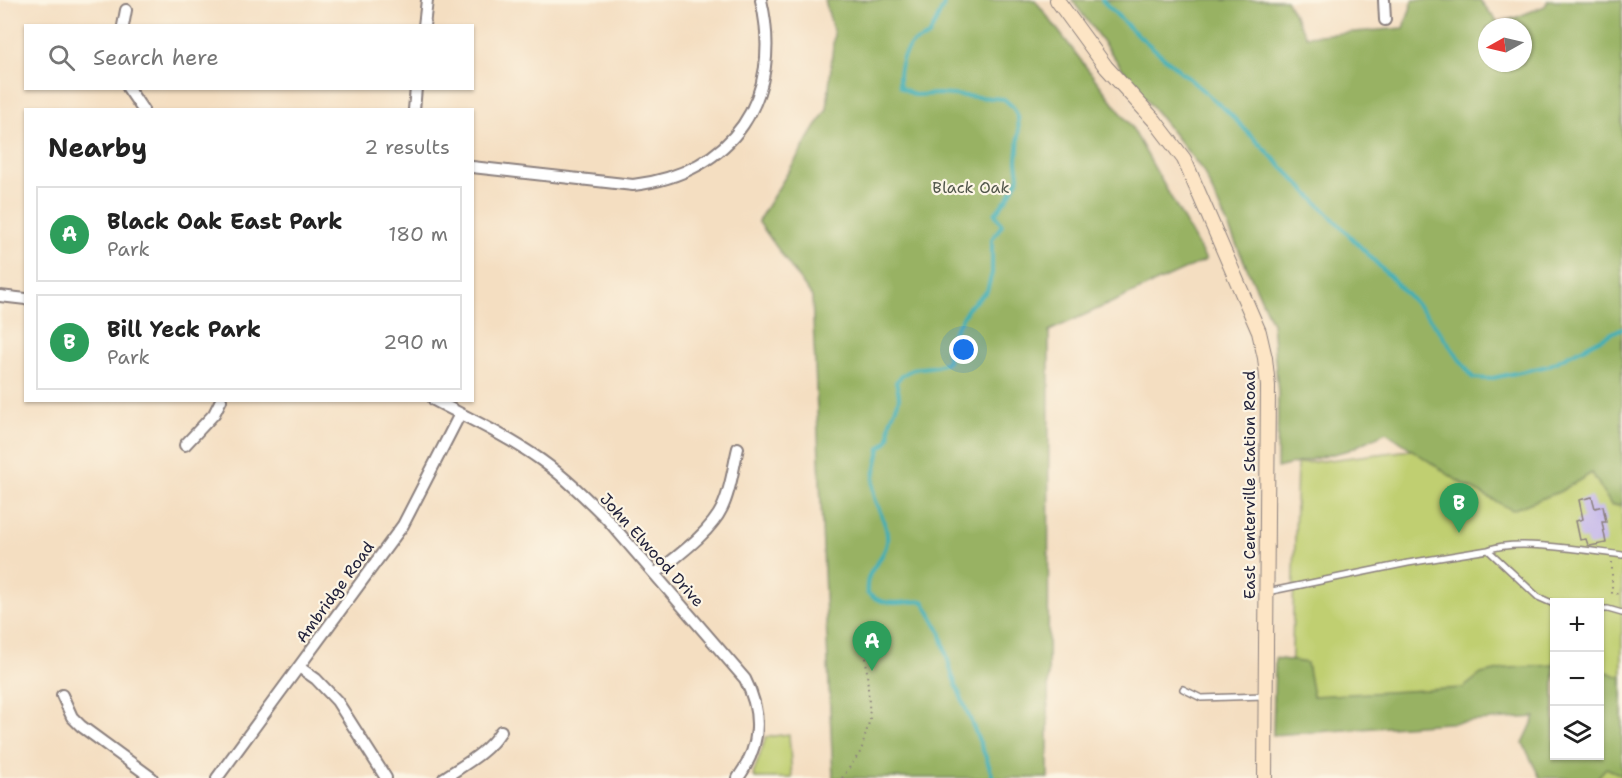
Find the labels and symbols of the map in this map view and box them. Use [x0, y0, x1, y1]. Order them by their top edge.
north arrow [1478, 18, 1532, 72]
park label: Black Oak [932, 177, 1010, 198]
your location [949, 335, 978, 364]
street label: East Centerville Station Road [1239, 371, 1260, 599]
pin: B [1440, 484, 1478, 533]
street label: John Elwood Drive [595, 489, 709, 611]
street label: Ambridge Road [291, 537, 379, 647]
pin: A [852, 622, 892, 671]

